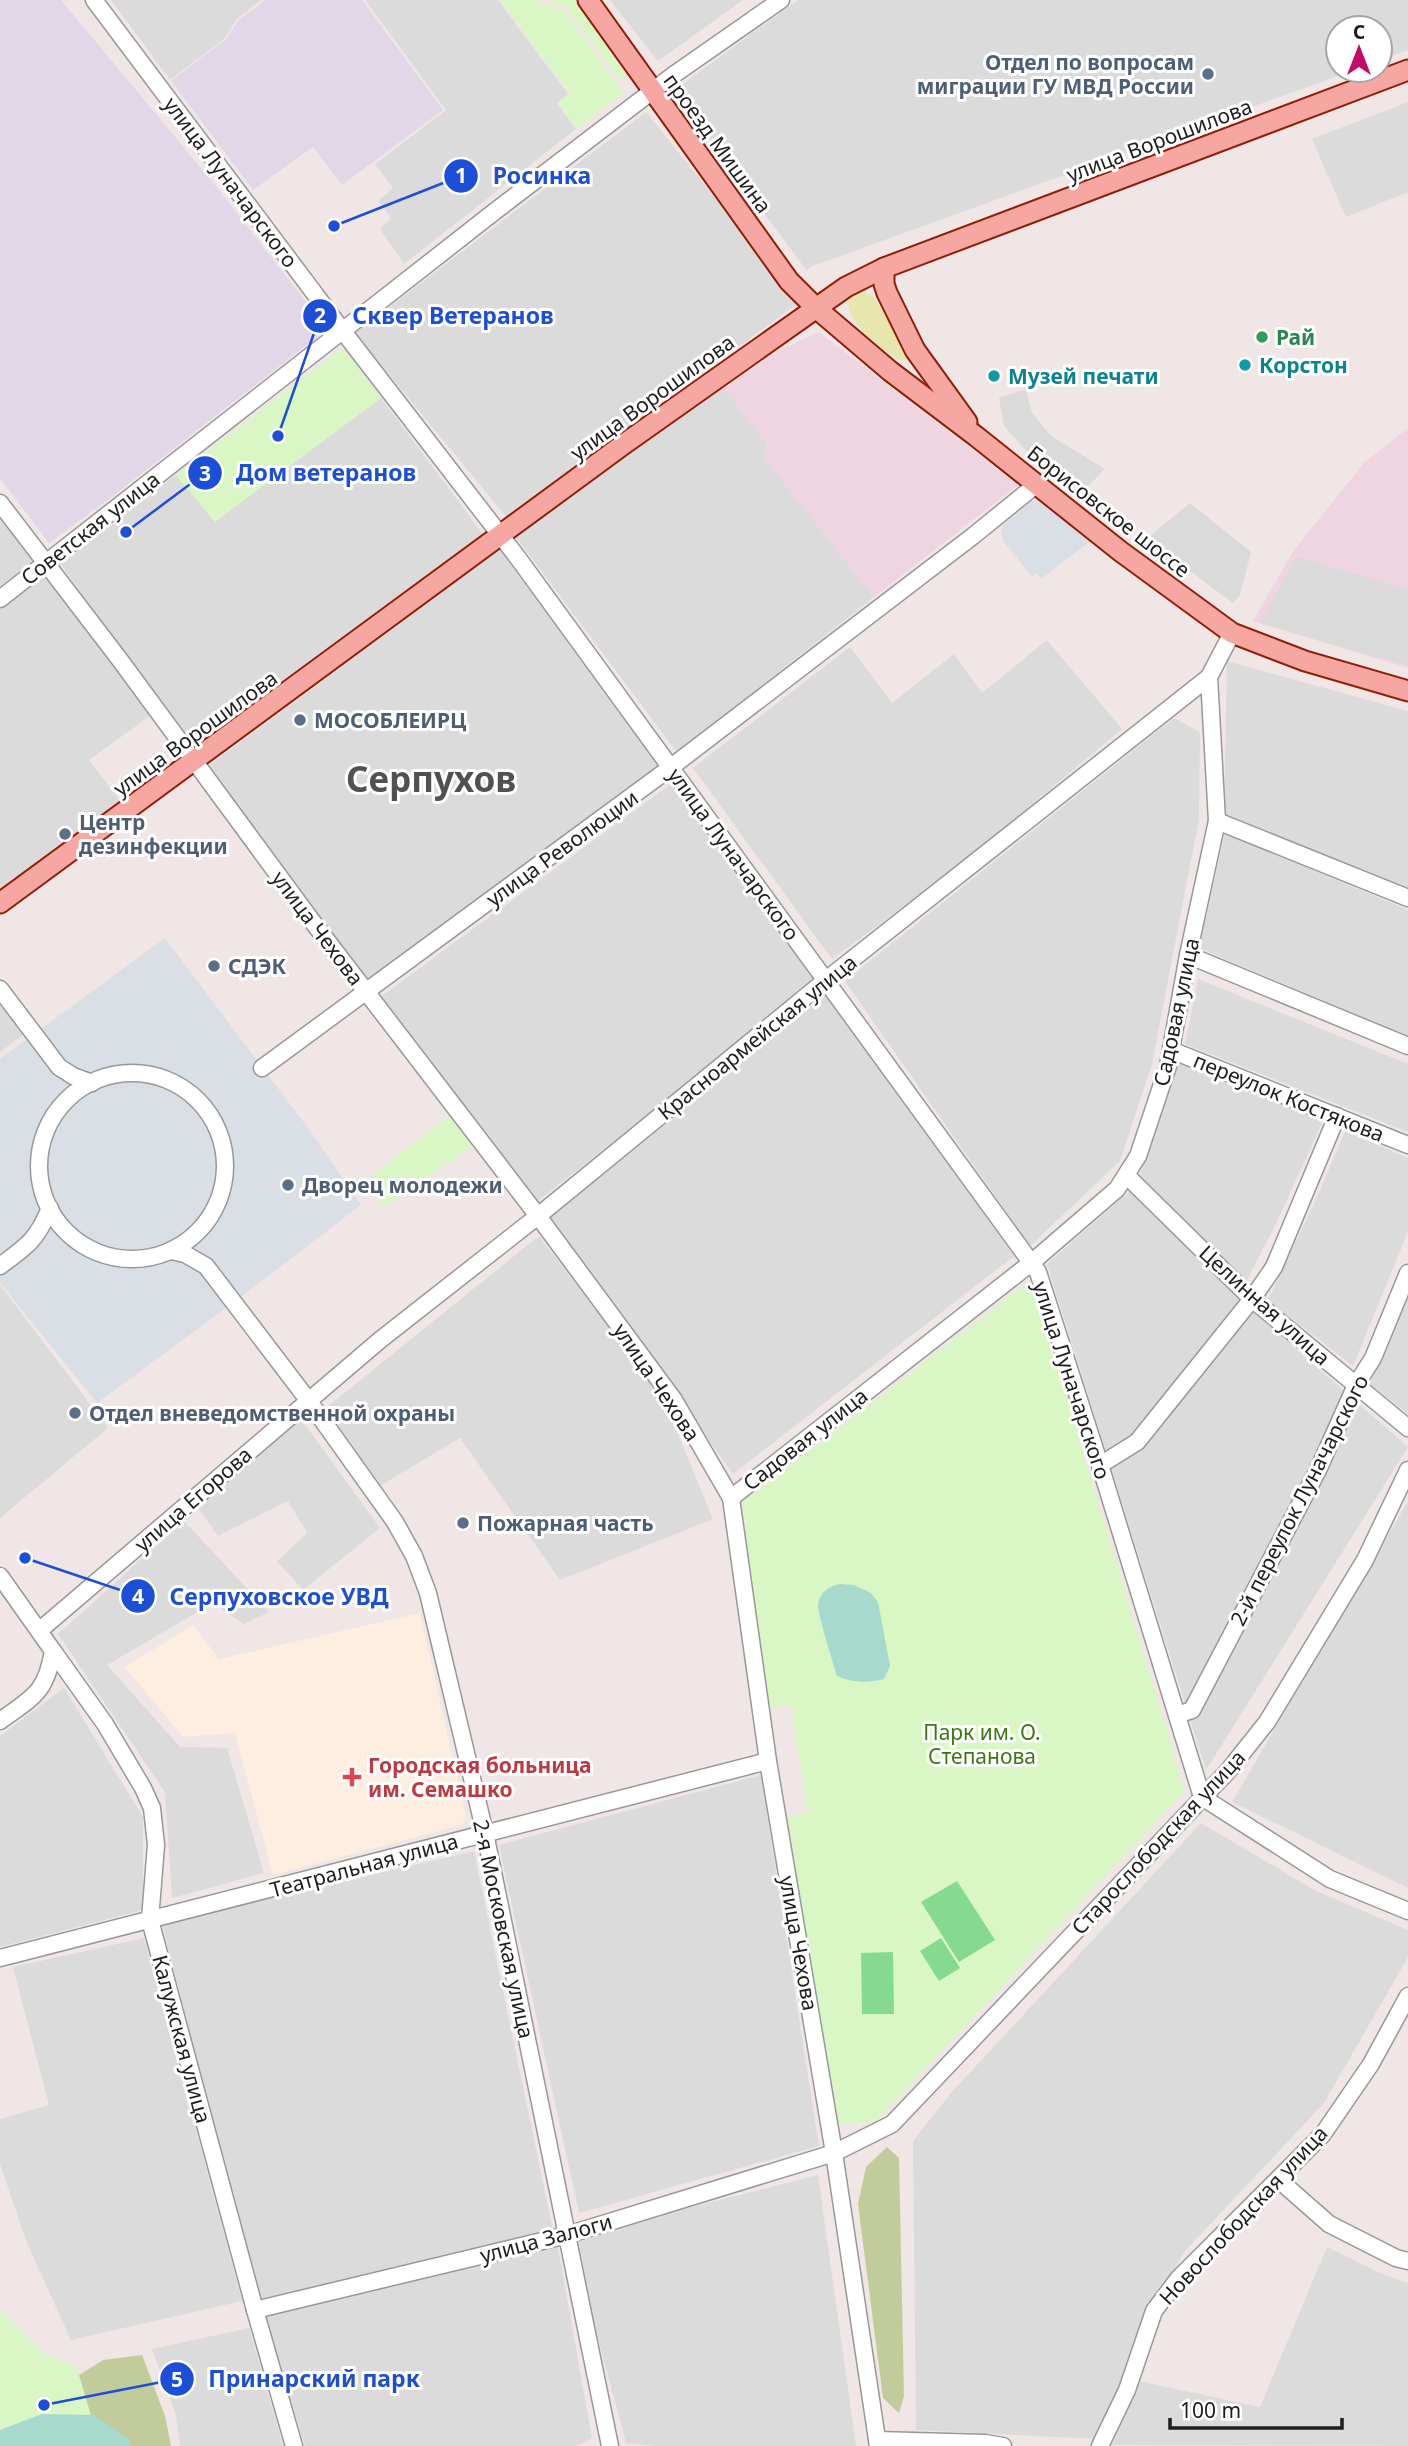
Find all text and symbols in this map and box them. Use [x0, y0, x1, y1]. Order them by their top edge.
north arrow [1324, 14, 1394, 84]
text: С [1353, 19, 1365, 45]
place label: Отдел по вопросам миграции ГУ МВД России [917, 48, 1194, 100]
marker: Отдел по вопросам миграции ГУ МВД России [1200, 66, 1216, 82]
street label: проезд Мишина [658, 67, 778, 219]
street label: улица Луначарского [158, 91, 304, 273]
street label: улица Ворошилова [1062, 92, 1256, 188]
callout: Росинка [444, 154, 605, 198]
text: Росинка [493, 159, 591, 191]
text: 1 [455, 161, 467, 189]
callout: Сквер Ветеранов [303, 294, 567, 338]
text: Сквер Ветеранов [352, 299, 554, 331]
text: 2 [314, 301, 326, 329]
place label: Рай [1276, 323, 1315, 351]
street label: улица Ворошилова [564, 328, 740, 466]
marker: Рай [1254, 329, 1270, 345]
place label: Корстон [1259, 351, 1348, 379]
marker: Корстон [1237, 357, 1253, 373]
place label: Музей печати [1008, 362, 1159, 390]
marker: Музей печати [986, 368, 1002, 384]
street label: Борисовское шоссе [1022, 439, 1196, 583]
callout: Дом ветеранов [187, 451, 431, 495]
text: Дом ветеранов [236, 456, 416, 488]
text: 3 [199, 459, 211, 487]
street label: Советская улица [15, 465, 165, 591]
street label: улица Ворошилова [107, 664, 283, 802]
place label: МОСОБЛЕИРЦ [314, 706, 467, 734]
marker: МОСОБЛЕИРЦ [292, 712, 308, 728]
district label: Серпухов [346, 755, 516, 802]
street label: улица Луначарского [662, 762, 806, 946]
street label: улица Революции [480, 783, 644, 913]
place label: Центр дезинфекции [79, 808, 228, 860]
marker: Центр дезинфекции [57, 826, 73, 842]
street label: улица Чехова [266, 865, 370, 991]
street label: Садовая улица [1147, 935, 1205, 1089]
street label: Красноармейская улица [652, 948, 862, 1126]
place label: СДЭК [228, 952, 287, 980]
marker: СДЭК [206, 958, 222, 974]
street label: переулок Костякова [1190, 1046, 1388, 1148]
place label: Дворец молодежи [302, 1171, 503, 1199]
marker: Дворец молодежи [280, 1177, 296, 1193]
street label: Целинная улица [1194, 1239, 1336, 1371]
street label: улица Луначарского [1027, 1277, 1117, 1483]
street label: улица Чехова [607, 1318, 707, 1446]
street label: 2-й переулок Луначарского [1223, 1370, 1375, 1630]
street label: Садовая улица [737, 1381, 873, 1497]
place label: Отдел вневедомственной охраны [89, 1399, 455, 1427]
marker: Отдел вневедомственной охраны [67, 1405, 83, 1421]
street label: улица Егорова [128, 1440, 258, 1558]
place label: Пожарная часть [477, 1509, 654, 1537]
marker: Пожарная часть [455, 1515, 471, 1531]
callout: Серпуховское УВД [120, 1574, 402, 1618]
text: Серпуховское УВД [169, 1580, 389, 1612]
text: 4 [132, 1582, 144, 1610]
park label: Парк им. О. Степанова [923, 1718, 1041, 1770]
street label: Старослободская улица [1065, 1744, 1251, 1940]
place label: Городская больница им. Семашко [368, 1751, 592, 1803]
marker: Городская больница им. Семашко [342, 1767, 362, 1787]
street label: 2-я Московская улица [467, 1817, 541, 2041]
street label: Театральная улица [267, 1826, 461, 1904]
street label: улица Чехова [773, 1873, 825, 2013]
street label: Калужская улица [146, 1952, 218, 2126]
street label: Новослободская улица [1153, 2120, 1333, 2310]
street label: улица Залоги [477, 2207, 615, 2269]
callout: Принарский парк [159, 2357, 434, 2401]
text: Принарский парк [208, 2362, 421, 2394]
text: 5 [171, 2365, 183, 2393]
scale bar [1170, 2386, 1342, 2430]
text: 100 m [1180, 2396, 1241, 2424]

